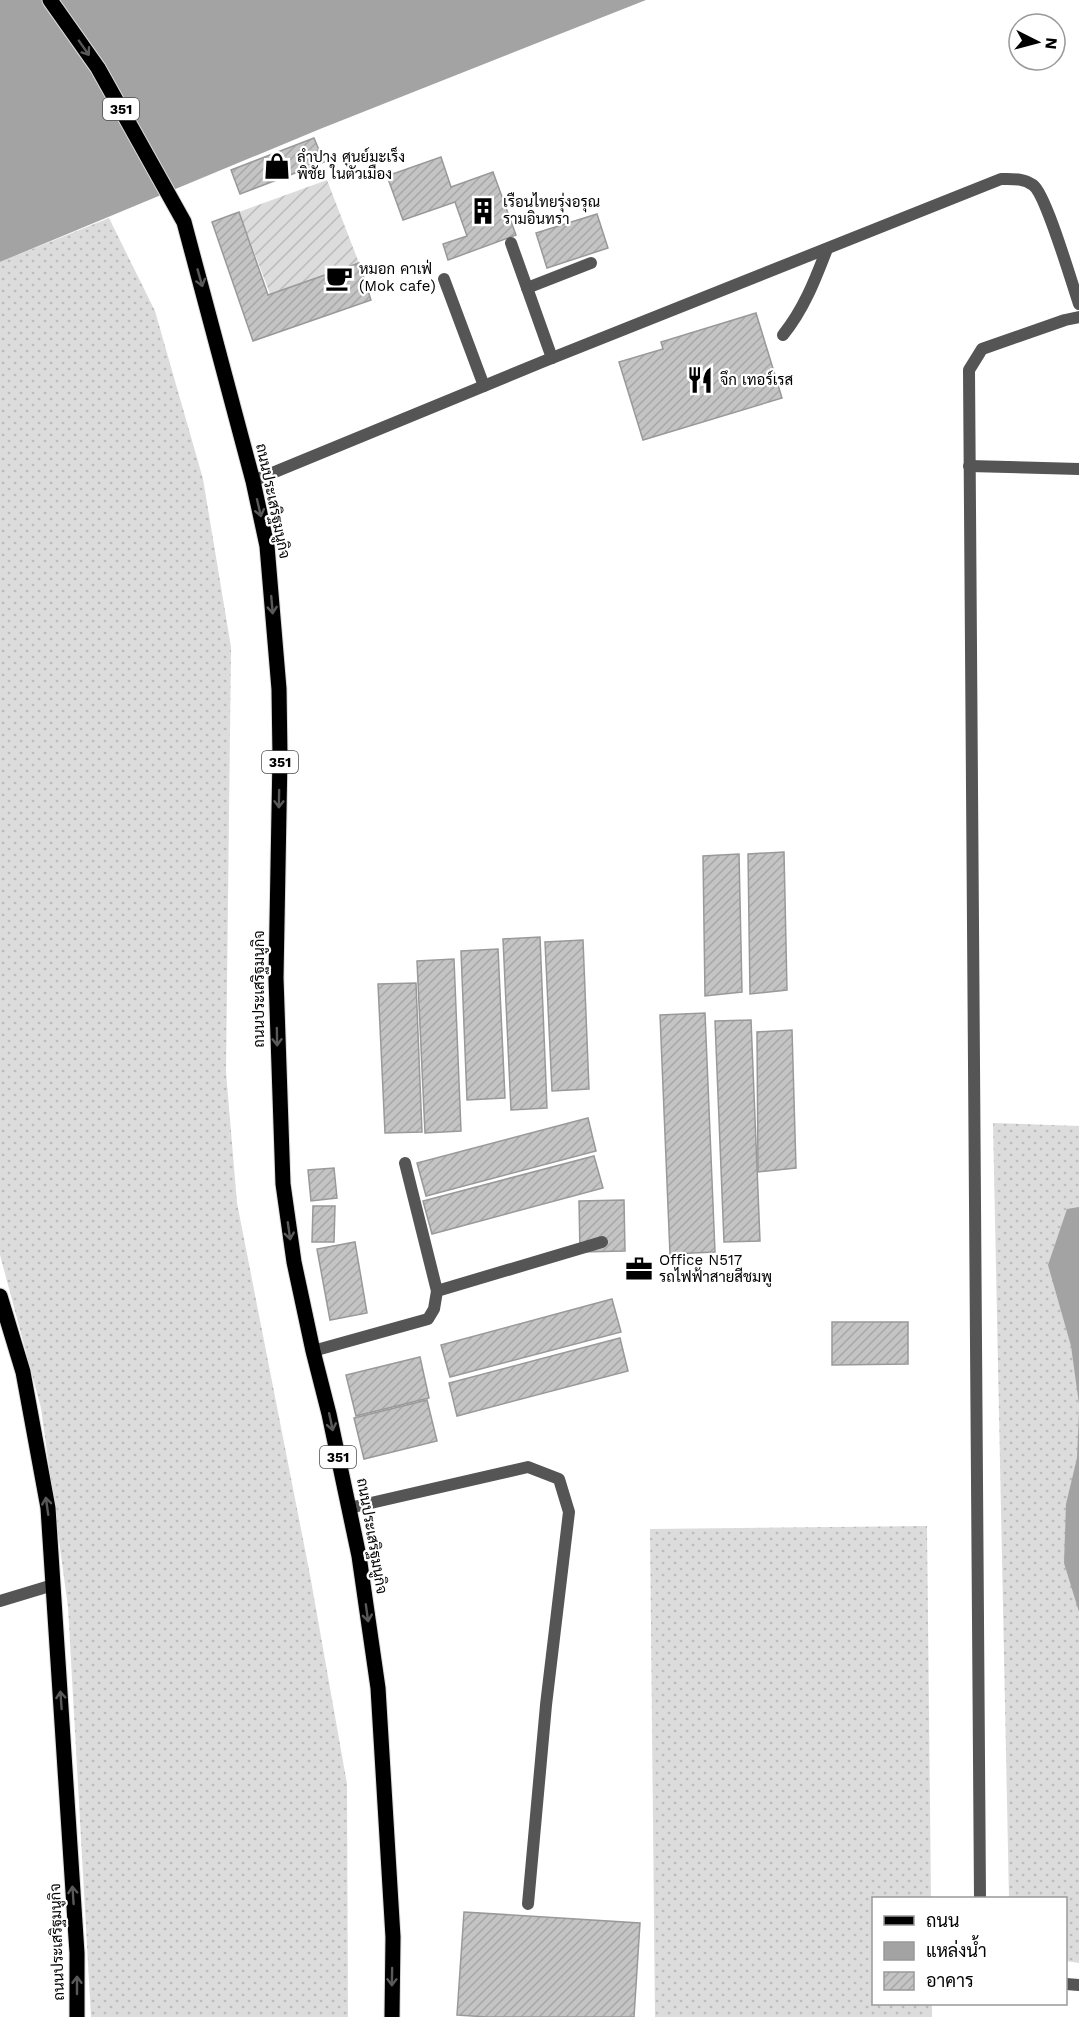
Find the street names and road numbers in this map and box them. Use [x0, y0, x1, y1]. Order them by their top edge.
road number: 351 [103, 98, 139, 120]
street label: ถนนประเสริฐมนูกิจ [251, 442, 294, 560]
road number: 351 [262, 751, 298, 773]
street label: ถนนประเสริฐมนูกิจ [250, 930, 269, 1048]
road number: 351 [320, 1446, 356, 1468]
street label: ถนนประเสริฐมนูกิจ [352, 1477, 391, 1596]
street label: ถนนประเสริฐมนูกิจ [46, 1883, 69, 2001]

